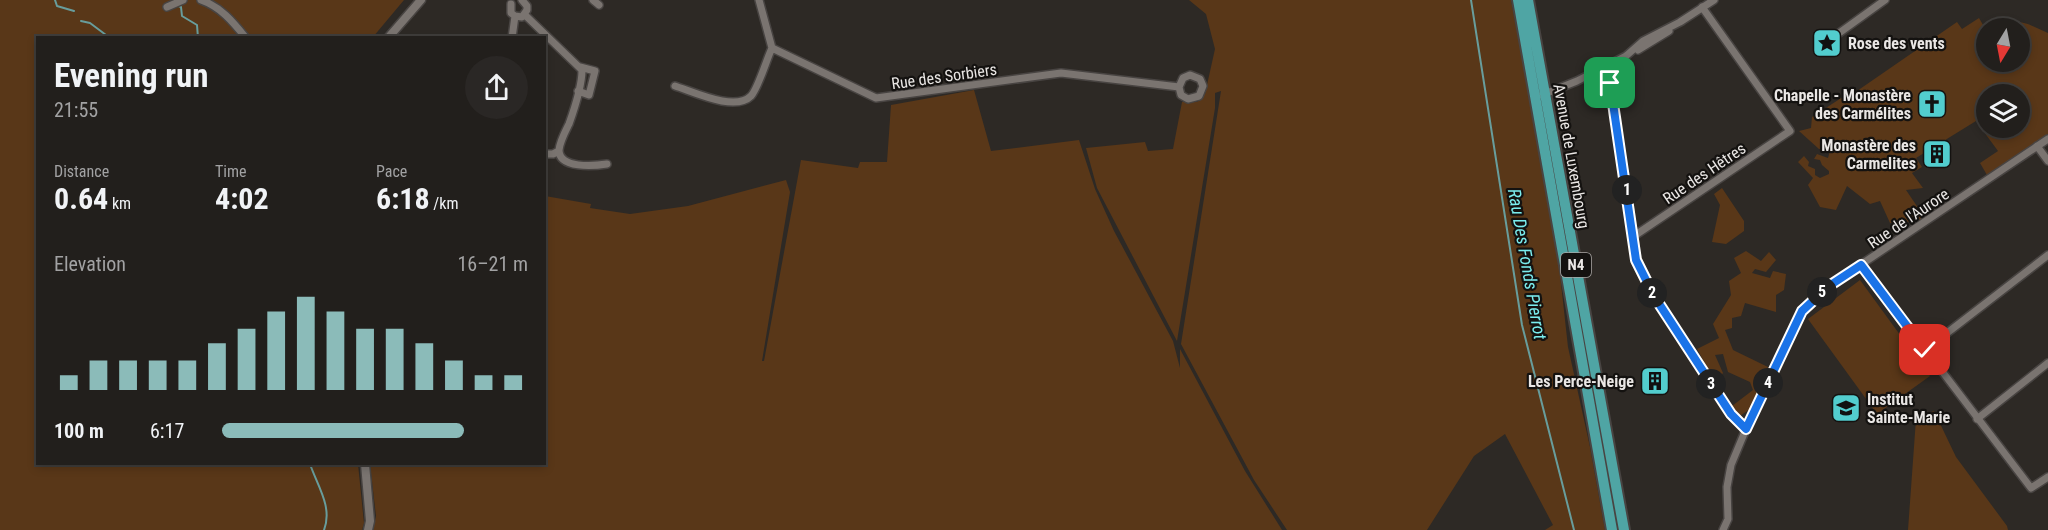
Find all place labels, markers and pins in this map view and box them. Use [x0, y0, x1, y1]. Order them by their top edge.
place icon: Rose des vents [1811, 27, 1843, 59]
place label: Rose des vents [1848, 34, 1945, 53]
pin [1584, 57, 1635, 108]
place label: Chapelle - Monastère des Carmélites [1774, 86, 1911, 123]
church icon: Chapelle - Monastère des Carmélites [1916, 88, 1948, 120]
place label: Monastère des Carmelites [1821, 136, 1916, 173]
building icon: Monastère des Carmelites [1921, 138, 1953, 170]
pin: 1 [1612, 175, 1642, 205]
pin: 5 [1807, 277, 1837, 307]
pin: 2 [1637, 278, 1667, 308]
pin [1899, 324, 1950, 375]
building icon: Les Perce-Neige [1639, 365, 1671, 397]
pin: 4 [1753, 368, 1783, 398]
pin: 3 [1696, 369, 1726, 399]
place label: Les Perce-Neige [1528, 372, 1634, 391]
place label: Institut Sainte-Marie [1867, 390, 1950, 427]
school or university icon: Institut Sainte-Marie [1830, 392, 1862, 424]

